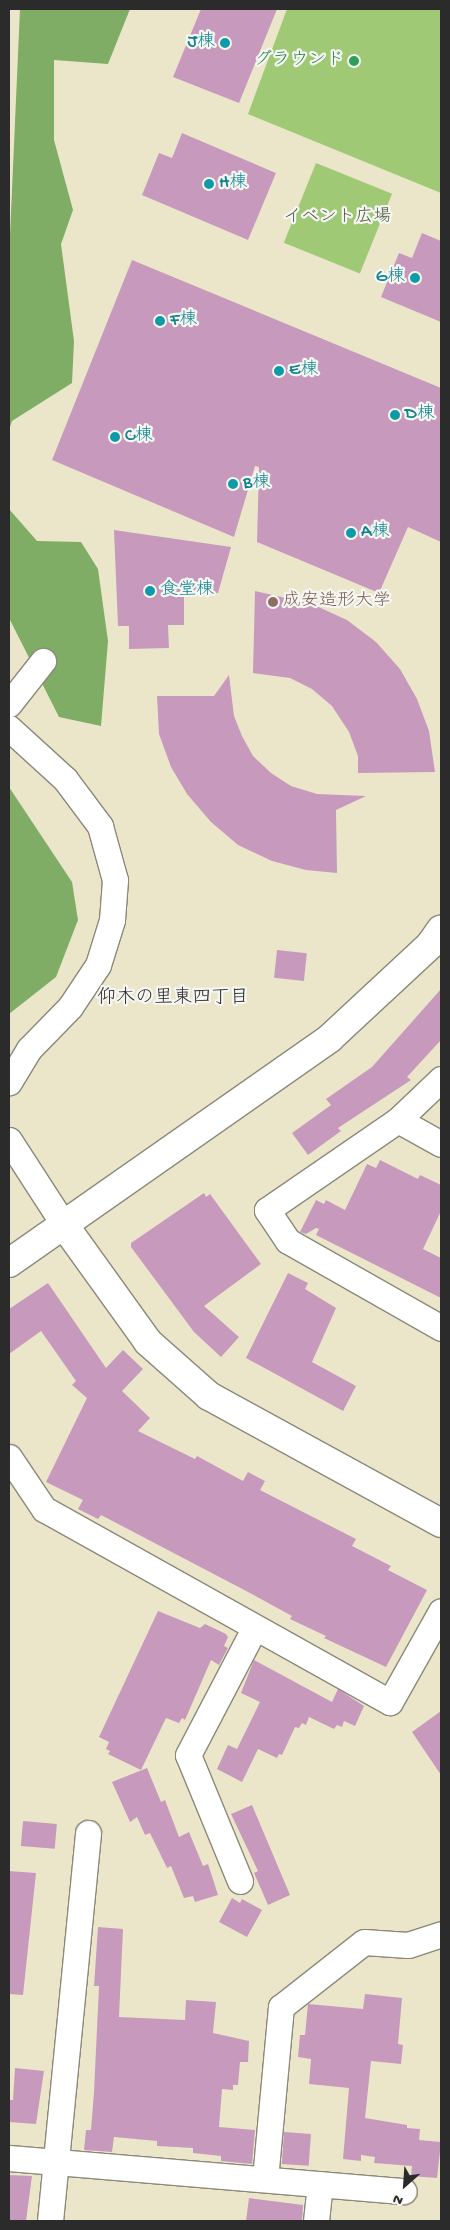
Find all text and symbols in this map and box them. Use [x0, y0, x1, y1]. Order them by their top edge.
place label: J棟 [187, 32, 215, 54]
marker: J棟 [219, 37, 231, 49]
place label: グラウンド [254, 50, 344, 72]
marker: グラウンド [348, 55, 360, 67]
place label: H棟 [219, 173, 247, 195]
marker: H棟 [203, 178, 215, 190]
park label: イベント広場 [283, 207, 391, 229]
place label: G棟 [376, 267, 405, 289]
marker: G棟 [409, 272, 421, 284]
place label: F棟 [170, 310, 197, 332]
marker: F棟 [154, 315, 166, 327]
place label: E棟 [289, 360, 318, 382]
marker: E棟 [273, 365, 285, 377]
place label: D棟 [405, 404, 435, 426]
marker: D棟 [389, 409, 401, 421]
place label: C棟 [125, 426, 153, 448]
marker: C棟 [109, 431, 121, 443]
place label: B棟 [243, 473, 270, 495]
marker: B棟 [227, 478, 239, 490]
place label: A棟 [361, 522, 390, 544]
marker: A棟 [345, 527, 357, 539]
place label: 食堂棟 [160, 580, 214, 602]
marker: 食堂棟 [144, 585, 156, 597]
place label: 成安造形大学 [283, 591, 391, 613]
marker: 成安造形大学 [267, 596, 279, 608]
district label: 仰木の里東四丁目 [97, 988, 249, 1010]
north arrow [380, 2160, 430, 2210]
text: N [390, 2189, 406, 2209]

